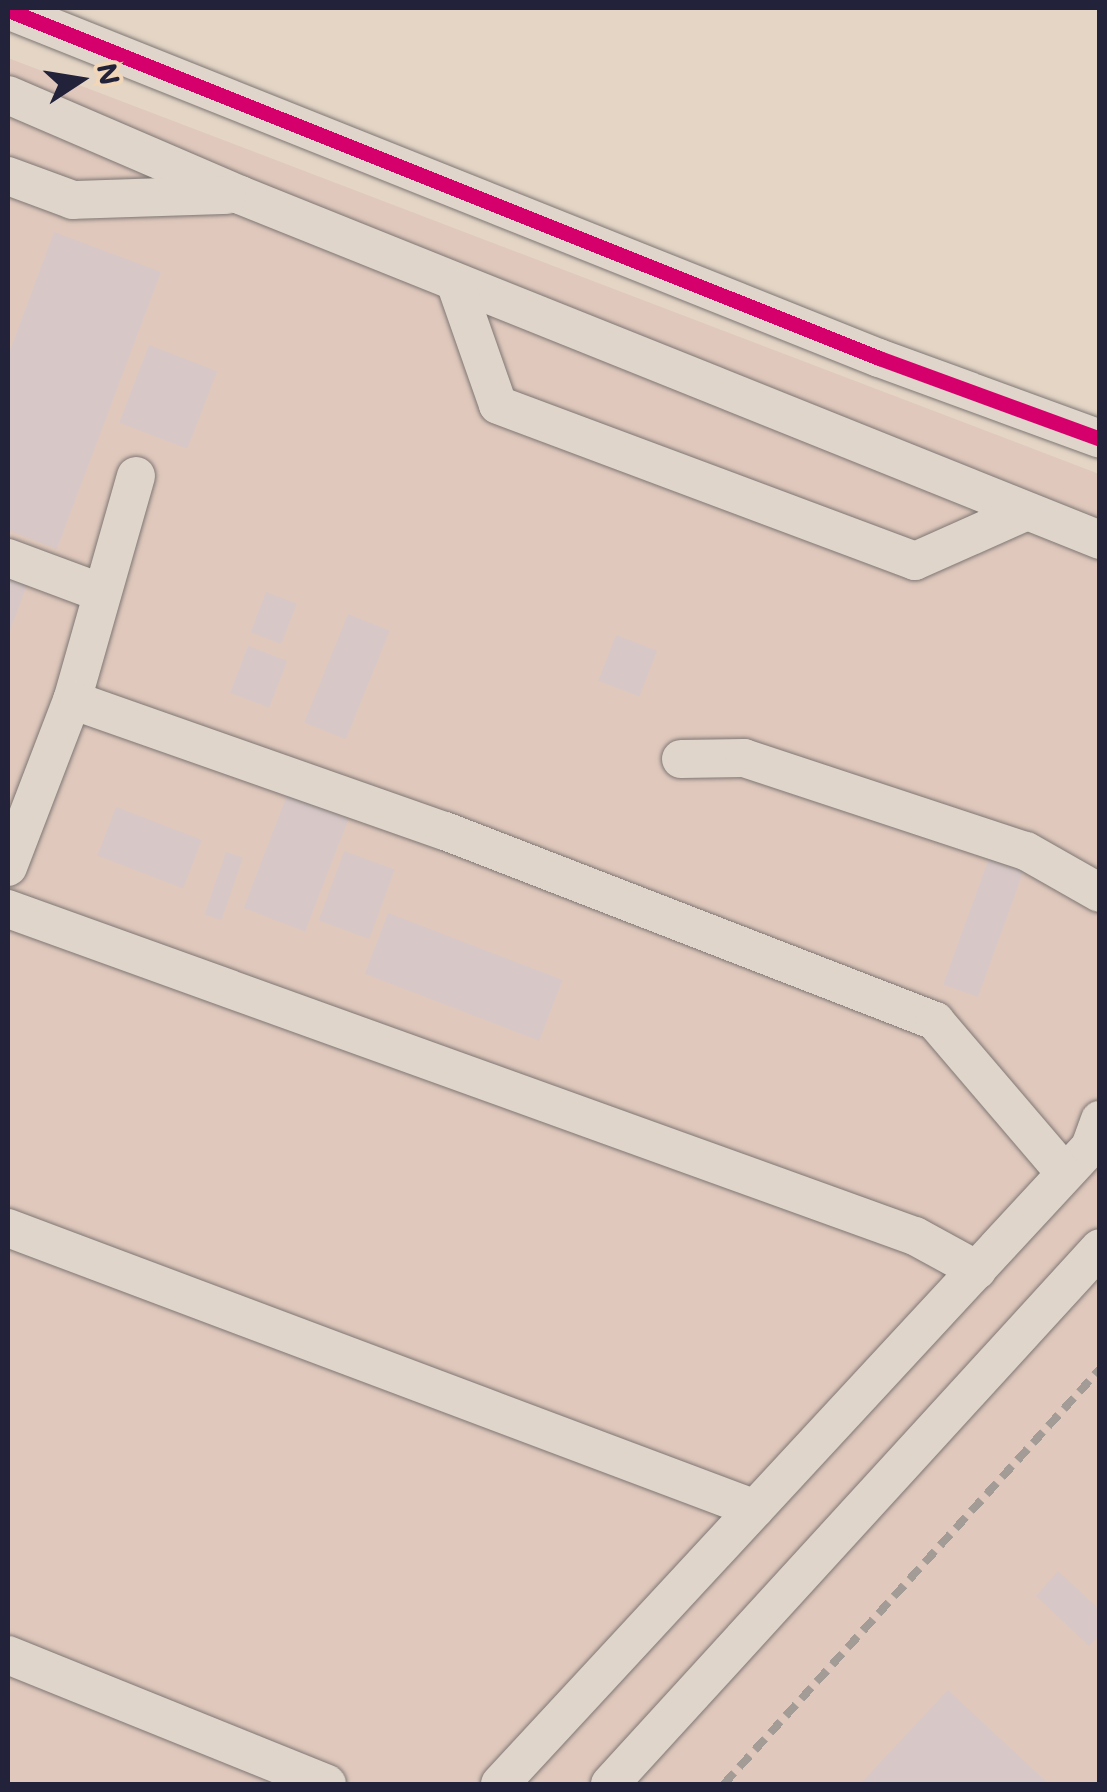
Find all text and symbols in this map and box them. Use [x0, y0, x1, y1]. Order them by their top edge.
north arrow [30, 30, 130, 130]
text: N [90, 60, 129, 88]

